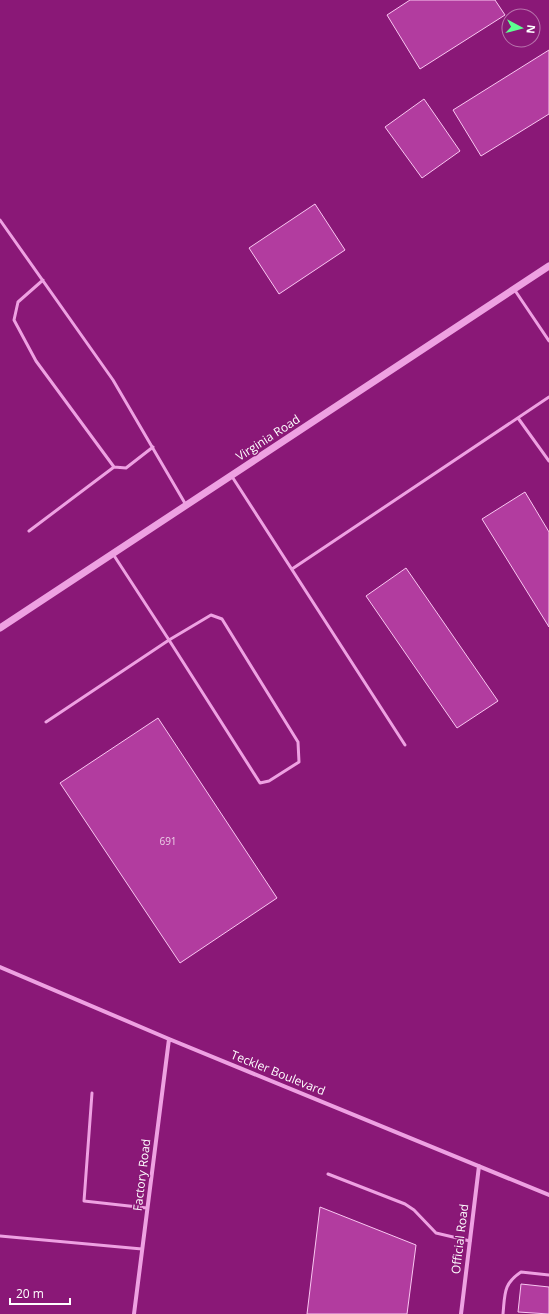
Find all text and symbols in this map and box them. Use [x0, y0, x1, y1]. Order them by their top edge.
north arrow [501, 8, 541, 48]
text: N [523, 24, 539, 35]
street label: Virginia Road [232, 410, 303, 465]
house number: 691 [159, 834, 177, 848]
street label: Teckler Boulevard [229, 1046, 328, 1099]
street label: Factory Road [129, 1138, 154, 1212]
street label: Official Road [447, 1203, 472, 1275]
scale bar [10, 1280, 70, 1306]
text: 20 m [16, 1285, 44, 1302]

